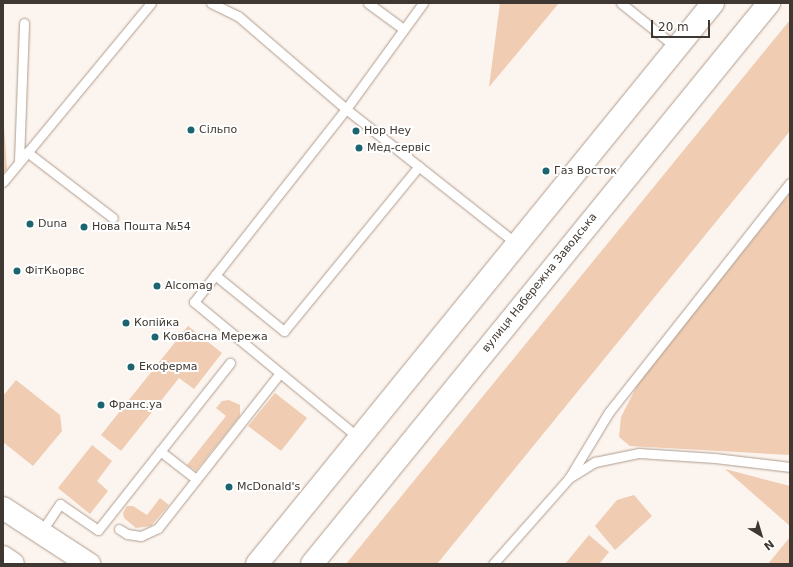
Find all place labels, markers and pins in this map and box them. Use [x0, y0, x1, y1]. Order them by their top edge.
place label: Сільпо [199, 123, 237, 137]
place label: Hop Hey [364, 124, 411, 138]
marker: Сільпо [186, 125, 196, 135]
marker: Hop Hey [351, 126, 361, 136]
place label: Мед-сервіс [367, 141, 430, 155]
marker: Мед-сервіс [354, 143, 364, 153]
place label: Газ Восток [554, 164, 617, 178]
marker: Газ Восток [541, 166, 551, 176]
place label: Duna [38, 217, 67, 231]
marker: Duna [25, 219, 35, 229]
place label: Нова Пошта №54 [92, 220, 191, 234]
marker: Нова Пошта №54 [79, 222, 89, 232]
place label: ФiтКьорвс [25, 264, 84, 278]
marker: ФiтКьорвс [12, 266, 22, 276]
place label: Alcomag [165, 279, 213, 293]
marker: Alcomag [152, 281, 162, 291]
place label: Копійка [134, 316, 179, 330]
marker: Копійка [121, 318, 131, 328]
place label: Ковбасна Мережа [163, 330, 268, 344]
marker: Ковбасна Мережа [150, 332, 160, 342]
place label: Екоферма [139, 360, 198, 374]
marker: Екоферма [126, 362, 136, 372]
place label: Франс.уа [109, 398, 162, 412]
marker: Франс.уа [96, 400, 106, 410]
place label: McDonald's [237, 480, 300, 494]
marker: McDonald's [224, 482, 234, 492]

